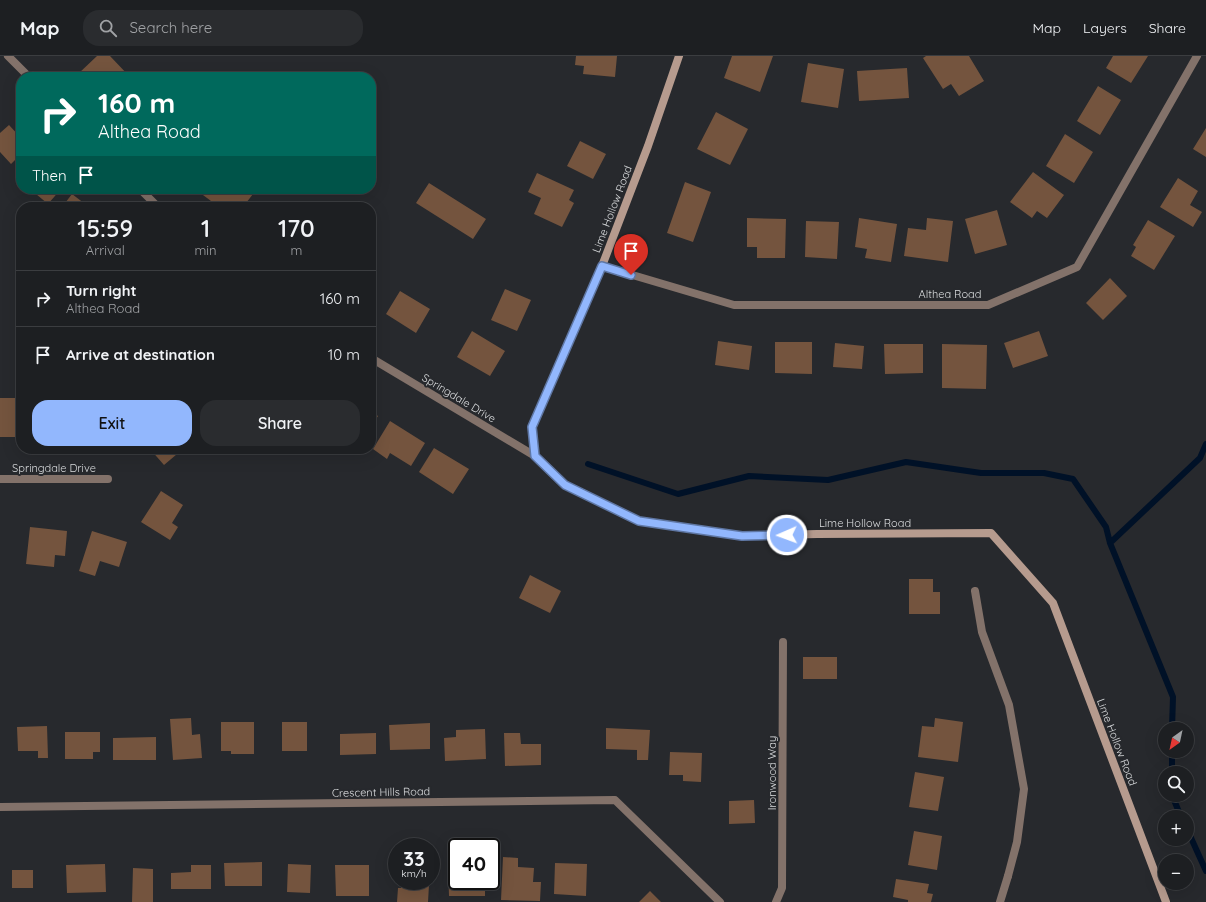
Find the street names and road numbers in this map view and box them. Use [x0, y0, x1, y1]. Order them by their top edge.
street label: Lime Hollow Road [589, 163, 635, 255]
street label: Althea Road [919, 287, 981, 301]
street label: Springdale Drive [419, 370, 499, 426]
street label: Springdale Drive [12, 461, 96, 475]
street label: Lime Hollow Road [819, 516, 911, 530]
street label: Lime Hollow Road [1094, 696, 1140, 788]
street label: Ironwood Way [765, 736, 779, 810]
street label: Crescent Hills Road [332, 784, 430, 800]

